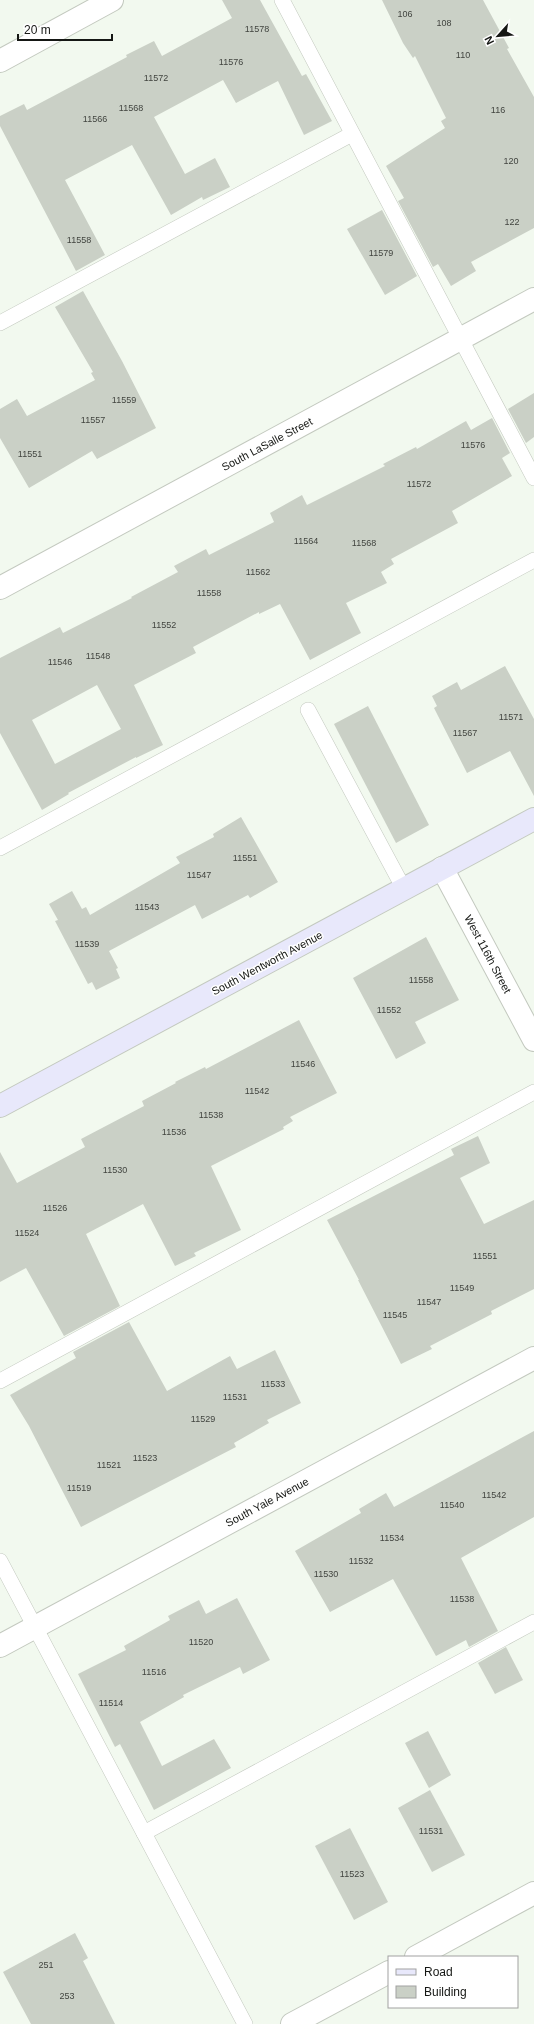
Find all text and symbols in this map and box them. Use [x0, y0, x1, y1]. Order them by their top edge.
house number: 106 [397, 9, 413, 19]
scale bar [18, 16, 112, 42]
north arrow [478, 16, 518, 56]
house number: 108 [436, 18, 452, 28]
text: 20 m [24, 23, 51, 37]
house number: 11578 [245, 24, 269, 34]
text: N [482, 34, 496, 47]
house number: 110 [456, 50, 470, 60]
house number: 11576 [219, 57, 243, 67]
house number: 11572 [144, 73, 168, 83]
house number: 11568 [119, 103, 143, 113]
house number: 116 [491, 105, 505, 115]
house number: 11566 [83, 114, 107, 124]
house number: 120 [503, 156, 519, 166]
house number: 122 [504, 217, 520, 227]
house number: 11558 [67, 235, 91, 245]
house number: 11579 [369, 248, 393, 258]
house number: 11559 [112, 395, 136, 405]
house number: 11557 [81, 415, 105, 425]
street label: South LaSalle Street [220, 415, 314, 473]
house number: 11576 [461, 440, 485, 450]
house number: 11551 [18, 449, 42, 459]
house number: 11572 [407, 479, 431, 489]
house number: 11564 [294, 536, 318, 546]
house number: 11568 [352, 538, 376, 548]
house number: 11562 [246, 567, 270, 577]
house number: 11558 [197, 588, 221, 598]
house number: 11552 [152, 620, 176, 630]
house number: 11548 [86, 651, 110, 661]
house number: 11546 [48, 657, 72, 667]
house number: 11571 [499, 712, 523, 722]
house number: 11567 [453, 728, 477, 738]
house number: 11551 [233, 853, 257, 863]
house number: 11547 [187, 870, 211, 880]
house number: 11543 [135, 902, 159, 912]
street label: West 116th Street [462, 913, 514, 995]
street label: South Wentworth Avenue [210, 929, 324, 997]
house number: 11539 [75, 939, 99, 949]
house number: 11558 [409, 975, 433, 985]
house number: 11552 [377, 1005, 401, 1015]
house number: 11546 [291, 1059, 315, 1069]
house number: 11542 [245, 1086, 269, 1096]
house number: 11538 [199, 1110, 223, 1120]
house number: 11536 [162, 1127, 186, 1137]
house number: 11530 [103, 1165, 127, 1175]
house number: 11526 [43, 1203, 67, 1213]
house number: 11524 [15, 1228, 39, 1238]
house number: 11551 [473, 1251, 497, 1261]
house number: 11549 [450, 1283, 474, 1293]
house number: 11547 [417, 1297, 441, 1307]
house number: 11545 [383, 1310, 407, 1320]
house number: 11533 [261, 1379, 285, 1389]
house number: 11531 [223, 1392, 247, 1402]
house number: 11529 [191, 1414, 215, 1424]
house number: 11523 [133, 1453, 157, 1463]
house number: 11521 [97, 1460, 121, 1470]
street label: South Yale Avenue [223, 1475, 311, 1529]
house number: 11519 [67, 1483, 91, 1493]
house number: 11542 [482, 1490, 506, 1500]
house number: 11540 [440, 1500, 464, 1510]
house number: 11534 [380, 1533, 404, 1543]
house number: 11532 [349, 1556, 373, 1566]
house number: 11530 [314, 1569, 338, 1579]
house number: 11538 [450, 1594, 474, 1604]
house number: 11520 [189, 1637, 213, 1647]
house number: 11516 [142, 1667, 166, 1677]
house number: 11514 [99, 1698, 123, 1708]
house number: 11531 [419, 1826, 443, 1836]
house number: 11523 [340, 1869, 364, 1879]
legend [388, 1956, 518, 2008]
house number: 251 [38, 1960, 54, 1970]
text: Road [424, 1965, 453, 1979]
text: Building [424, 1985, 467, 1999]
house number: 253 [59, 1991, 75, 2001]

